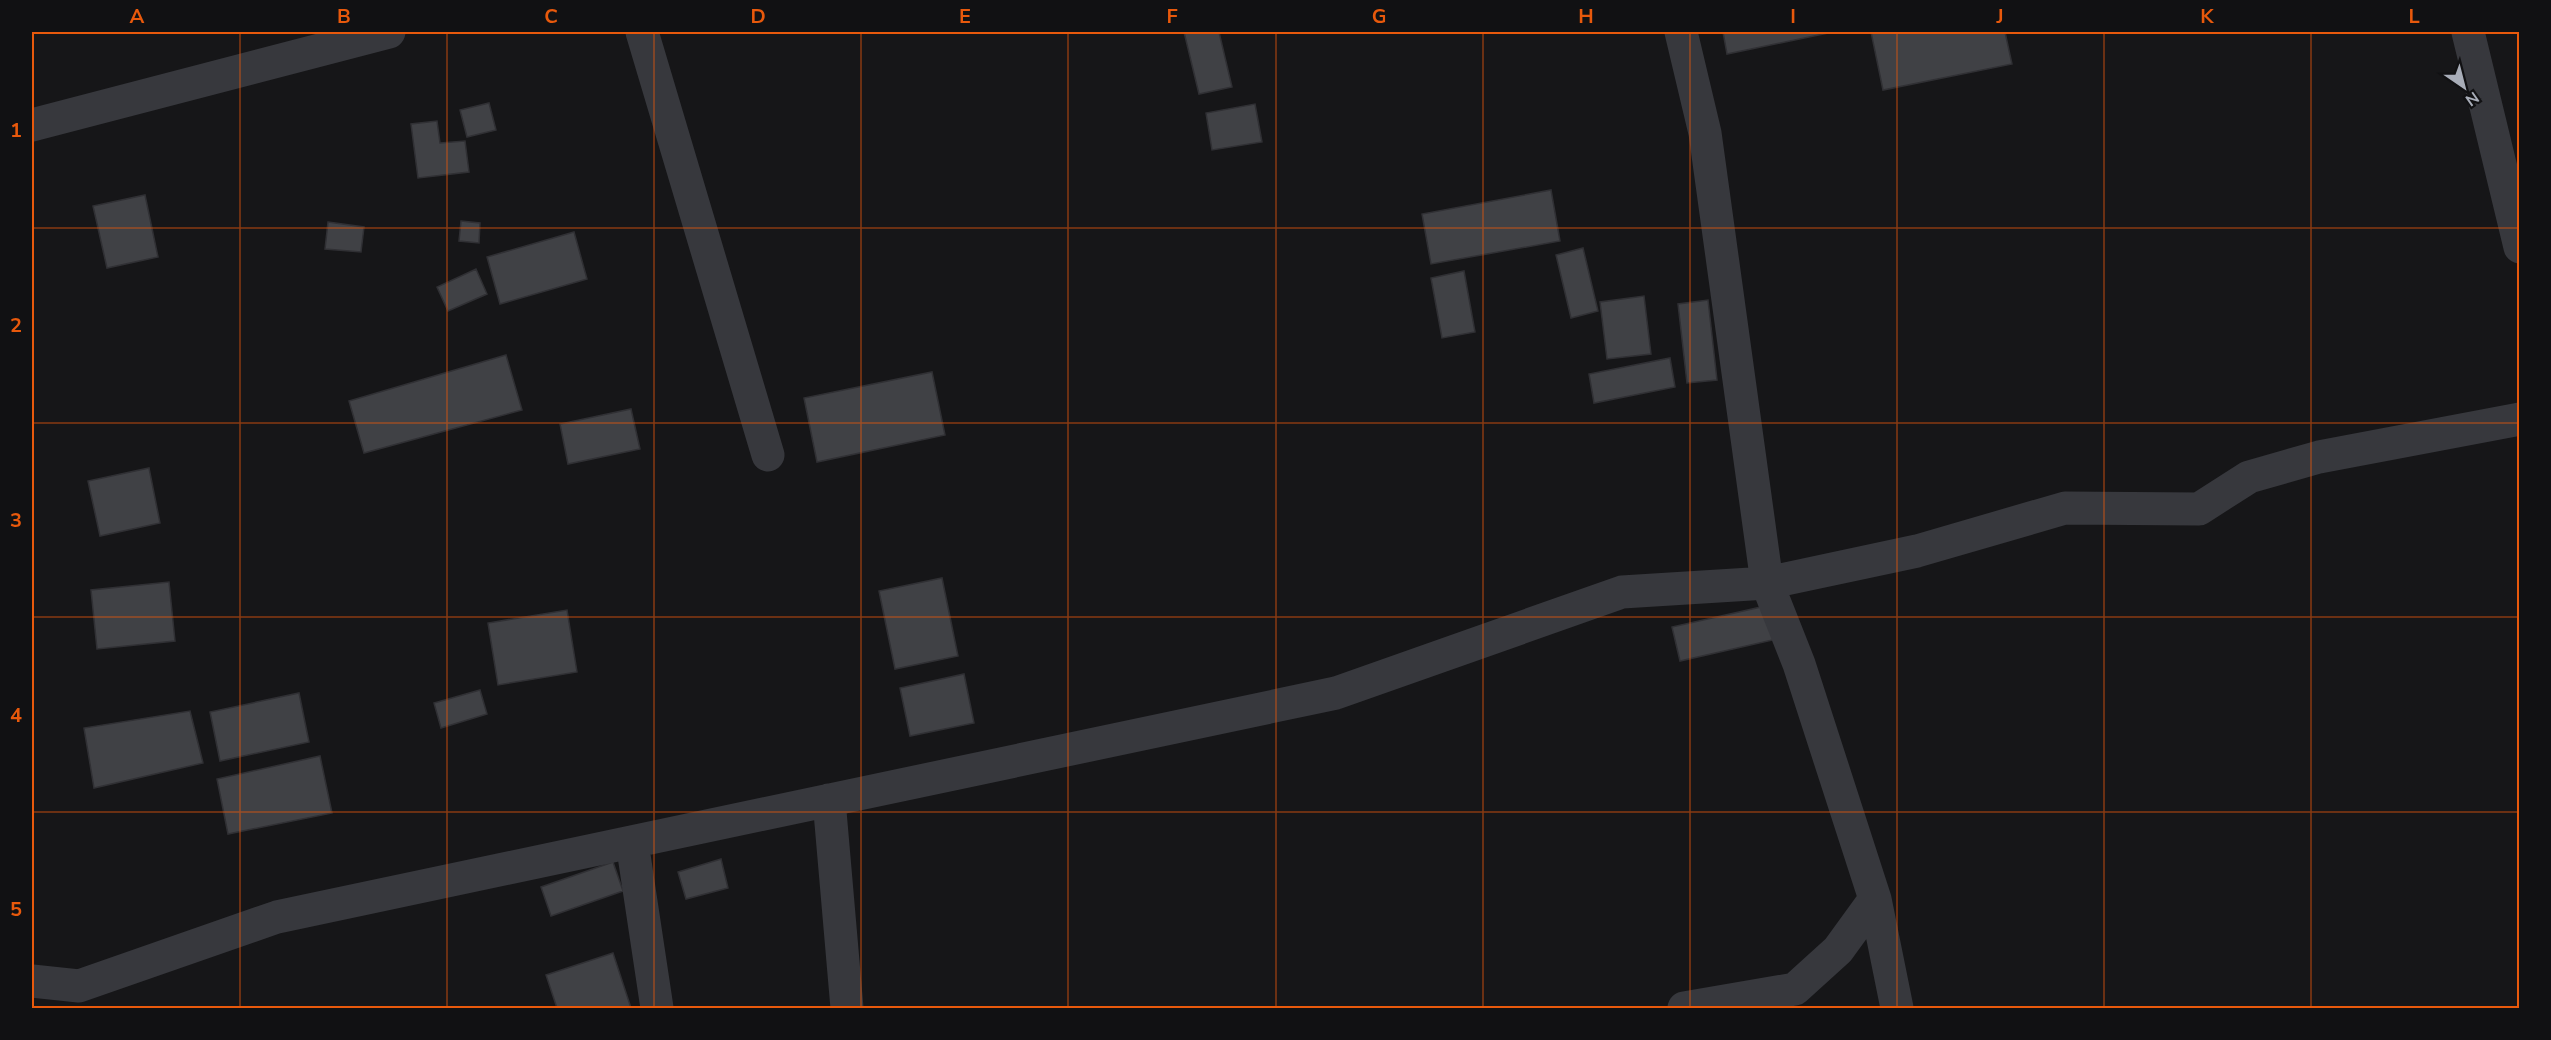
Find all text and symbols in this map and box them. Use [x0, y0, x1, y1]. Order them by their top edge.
text: A [130, 3, 145, 30]
text: B [337, 3, 351, 30]
text: C [544, 3, 558, 30]
text: D [750, 3, 766, 30]
text: E [959, 3, 971, 30]
text: F [1166, 3, 1178, 30]
text: G [1372, 3, 1386, 30]
text: H [1578, 3, 1594, 30]
text: I [1790, 3, 1796, 30]
text: J [1995, 3, 2004, 30]
text: K [2200, 3, 2214, 30]
text: L [2408, 3, 2420, 30]
north arrow [2434, 57, 2494, 117]
text: N [2461, 86, 2483, 111]
text: 1 [10, 117, 22, 144]
text: 2 [10, 312, 22, 339]
text: 3 [10, 507, 22, 534]
text: 4 [10, 702, 22, 729]
text: 5 [10, 896, 22, 923]

